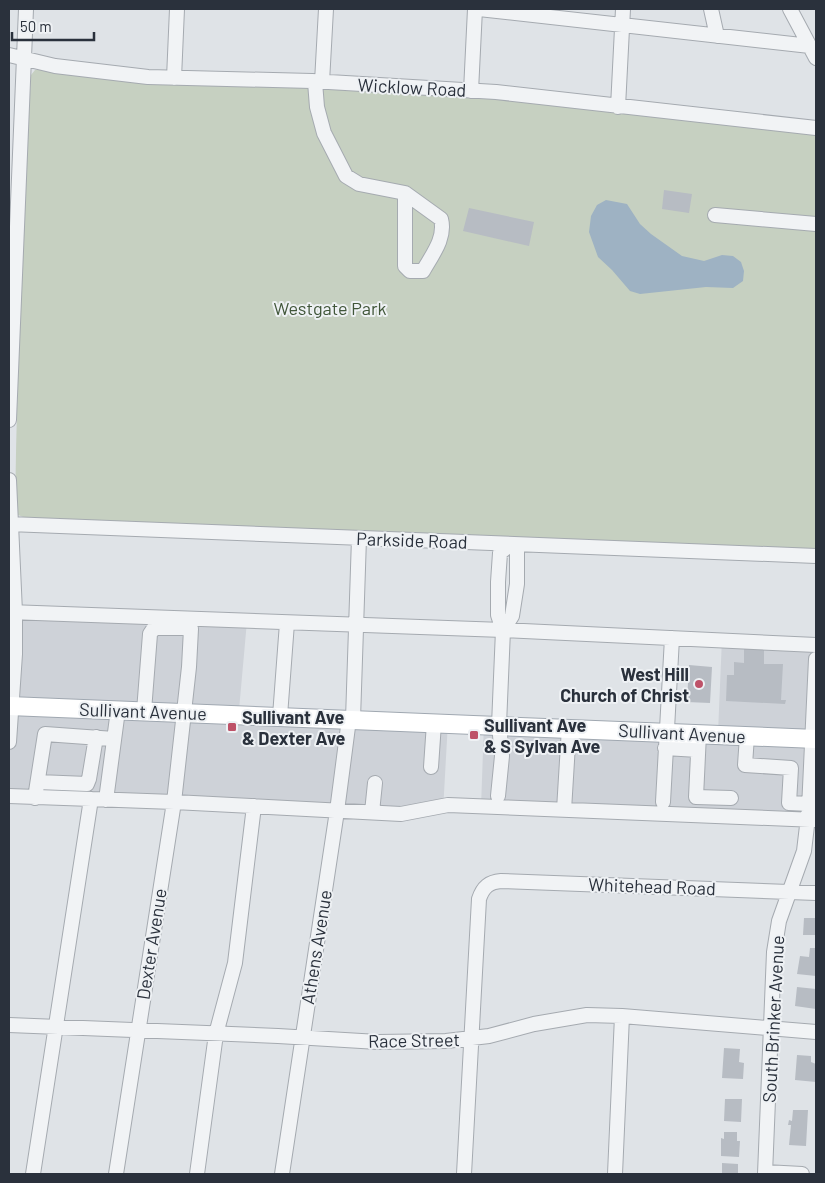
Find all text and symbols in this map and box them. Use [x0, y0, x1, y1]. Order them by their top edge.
scale bar [12, 10, 95, 42]
text: 50 m [20, 17, 52, 35]
street label: Wicklow Road [357, 73, 467, 101]
park label: Westgate Park [273, 297, 387, 319]
street label: Parkside Road [356, 527, 468, 553]
place label: West Hill Church of Christ [560, 663, 689, 706]
marker: West Hill Church of Christ [693, 678, 705, 690]
street label: Sullivant Avenue [79, 698, 207, 724]
place label: Sullivant Ave & Dexter Ave [242, 706, 345, 749]
place label: Sullivant Ave & S Sylvan Ave [484, 714, 601, 757]
street label: Sullivant Avenue [618, 719, 746, 747]
marker: Sullivant Ave & Dexter Ave [226, 721, 238, 733]
marker: Sullivant Ave & S Sylvan Ave [468, 729, 480, 741]
street label: Whitehead Road [588, 873, 716, 899]
street label: Dexter Avenue [131, 887, 171, 1001]
street label: Athens Avenue [296, 888, 336, 1006]
street label: South Brinker Avenue [758, 935, 788, 1103]
street label: Race Street [368, 1028, 460, 1052]

